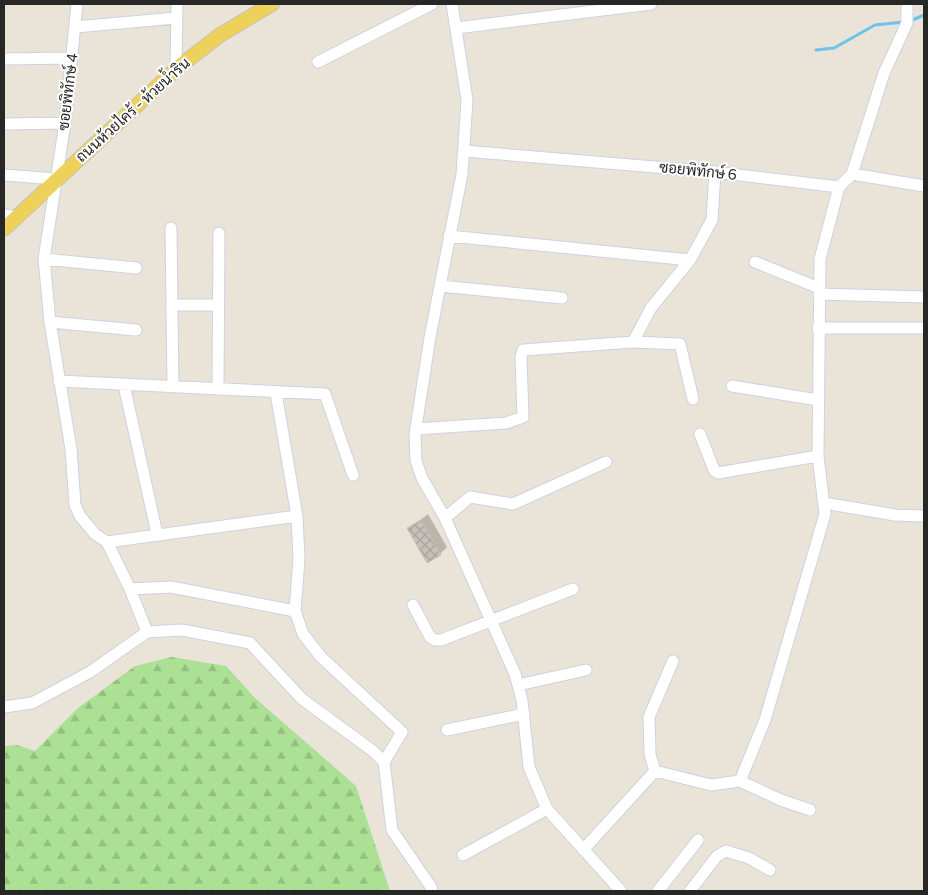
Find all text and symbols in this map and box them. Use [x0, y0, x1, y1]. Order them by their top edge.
street label: ถนนห้วยไคร้ - ห้วยน้ำริน [70, 51, 193, 165]
street label: ซอยพิทักษ์ 4 [53, 52, 81, 132]
street label: ซอยพิทักษ์ 6 [658, 157, 738, 183]

